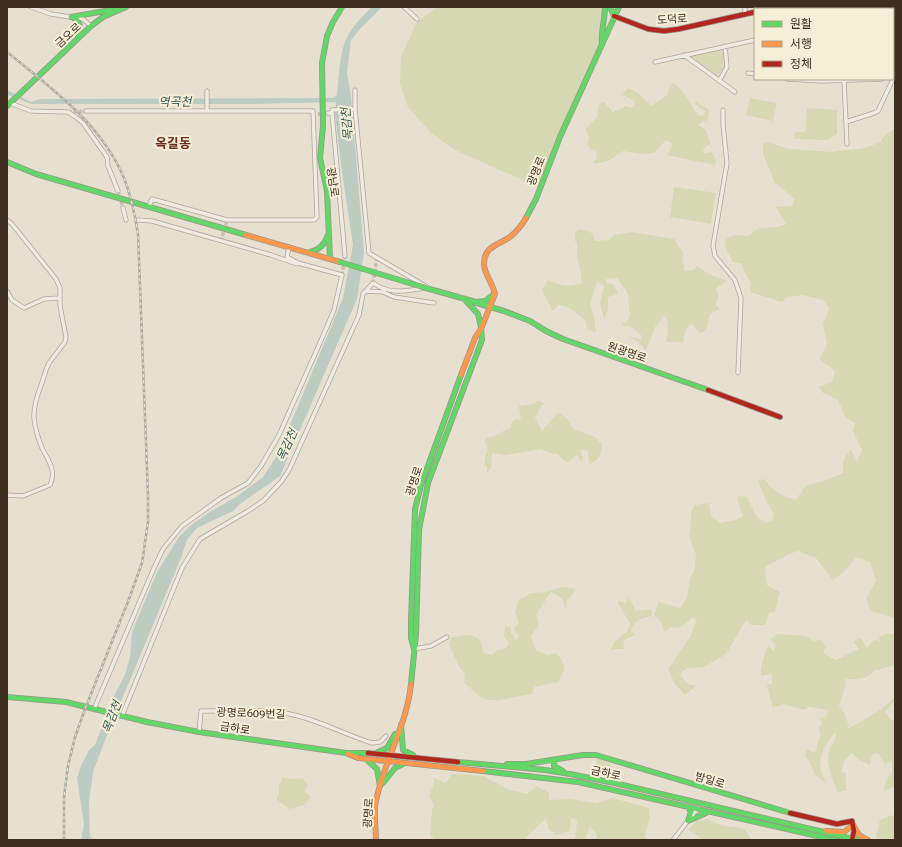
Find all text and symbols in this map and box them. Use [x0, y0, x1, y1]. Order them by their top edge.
legend [754, 8, 894, 80]
street label: 도덕로 [656, 12, 688, 27]
text: 원활 [790, 17, 812, 31]
street label: 금오로 [53, 20, 84, 50]
text: 서행 [790, 37, 812, 51]
text: 정체 [790, 57, 812, 71]
water label: 역곡천 [158, 95, 194, 109]
water label: 목감천 [338, 105, 355, 141]
district label: 옥길동 [155, 136, 191, 151]
street label: 광명로 [525, 155, 548, 188]
street label: 광남로 [324, 166, 341, 198]
street label: 원광명로 [606, 340, 648, 365]
water label: 목감천 [274, 425, 301, 463]
street label: 광명로 [404, 465, 425, 498]
water label: 목감천 [100, 697, 125, 735]
street label: 광명로609번길 [216, 706, 286, 721]
street label: 금하로 [219, 720, 251, 737]
street label: 금하로 [590, 764, 622, 783]
street label: 밤일로 [693, 770, 726, 791]
street label: 광명로 [361, 797, 376, 829]

